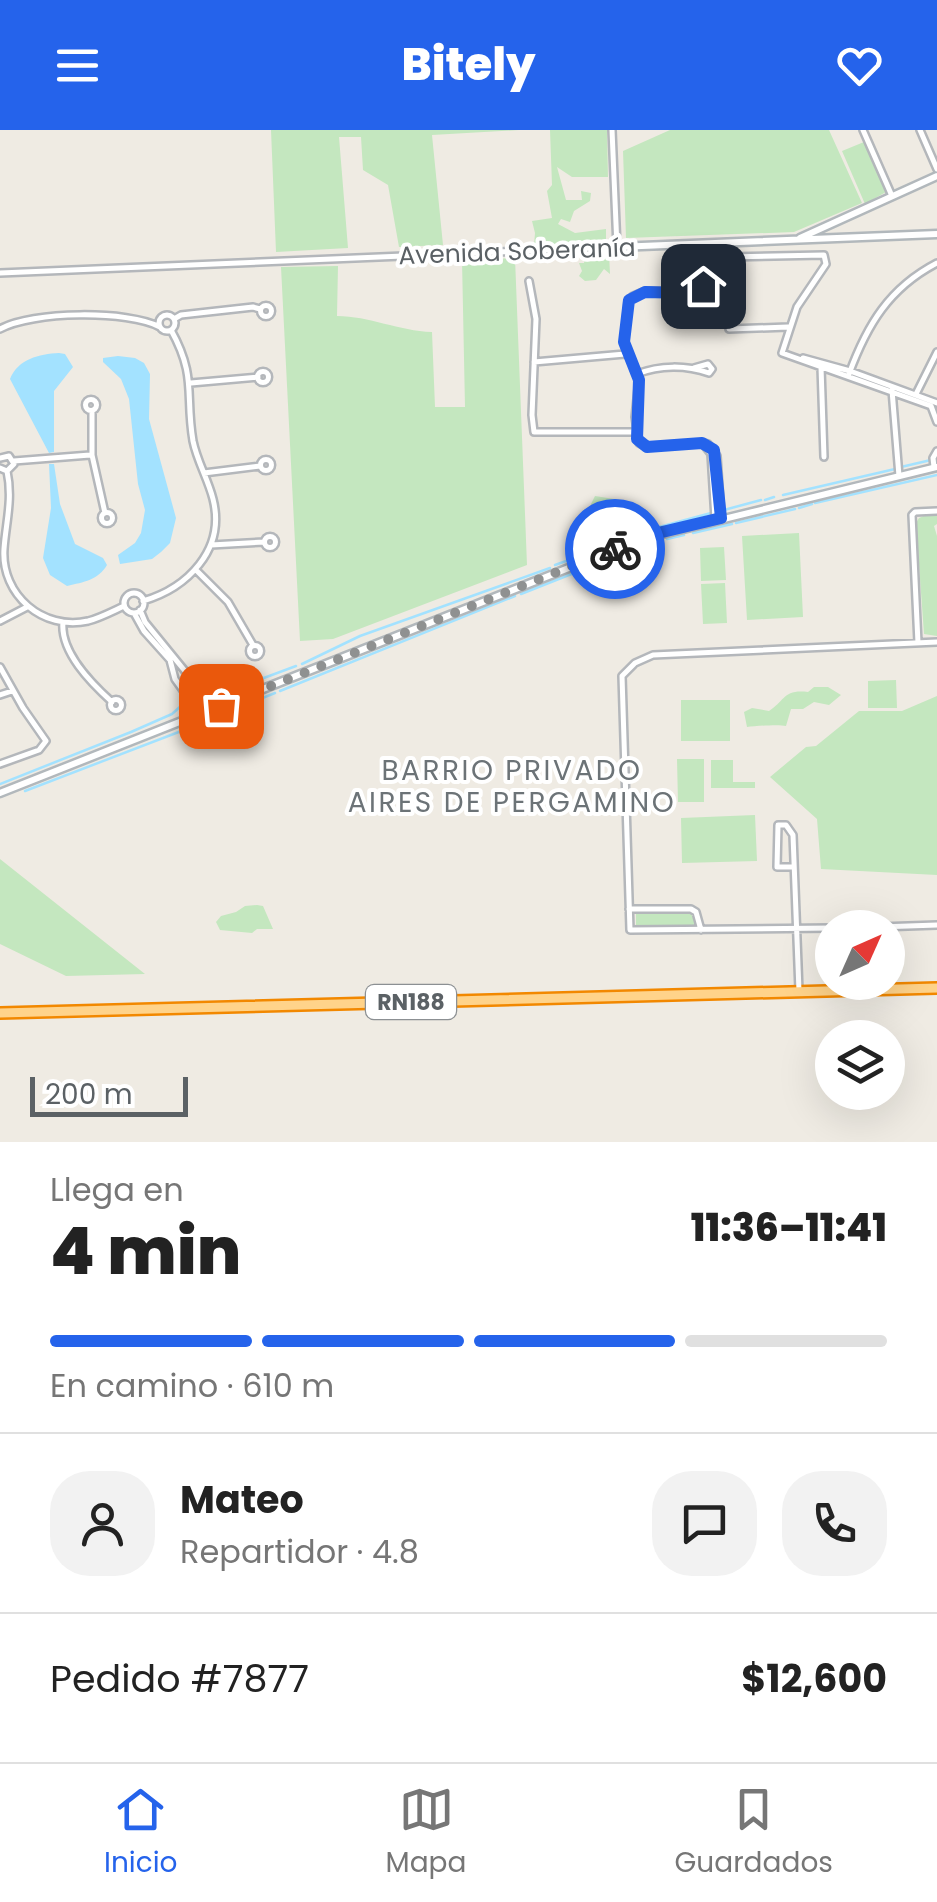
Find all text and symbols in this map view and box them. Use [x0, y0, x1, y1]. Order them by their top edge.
text: Bitely [401, 33, 536, 96]
icon: menu [50, 38, 105, 93]
icon: heart [832, 38, 887, 93]
street label: Avenida Soberanía [398, 230, 636, 273]
pin [661, 244, 746, 329]
icon: home [676, 259, 731, 314]
courier [565, 499, 665, 599]
icon: bike [588, 522, 643, 577]
pin [179, 664, 264, 749]
icon: bag [194, 679, 249, 734]
district label: BARRIO PRIVADO AIRES DE PERGAMINO [348, 751, 676, 822]
north arrow [815, 910, 905, 1000]
map controls [815, 910, 905, 1110]
road number: RN188 [366, 985, 456, 1019]
button: layers [815, 1020, 905, 1110]
scale bar [30, 1072, 188, 1116]
text: 200 m [45, 1075, 133, 1114]
text: Llega en [50, 1167, 184, 1212]
text: 11:36–11:41 [691, 1201, 887, 1254]
text: 4 min [50, 1206, 241, 1297]
text: En camino · 610 m [50, 1363, 334, 1408]
button: person [50, 1471, 155, 1576]
button: chat [652, 1471, 757, 1576]
button: phone [782, 1471, 887, 1576]
text: Mateo [180, 1473, 304, 1526]
text: Repartidor · 4.8 [180, 1529, 419, 1574]
text: Pedido #7877 [50, 1652, 309, 1705]
text: $12,600 [741, 1652, 887, 1705]
tab: Inicio [104, 1782, 178, 1884]
tab: Mapa [386, 1782, 466, 1884]
tab: Guardados [675, 1782, 833, 1884]

